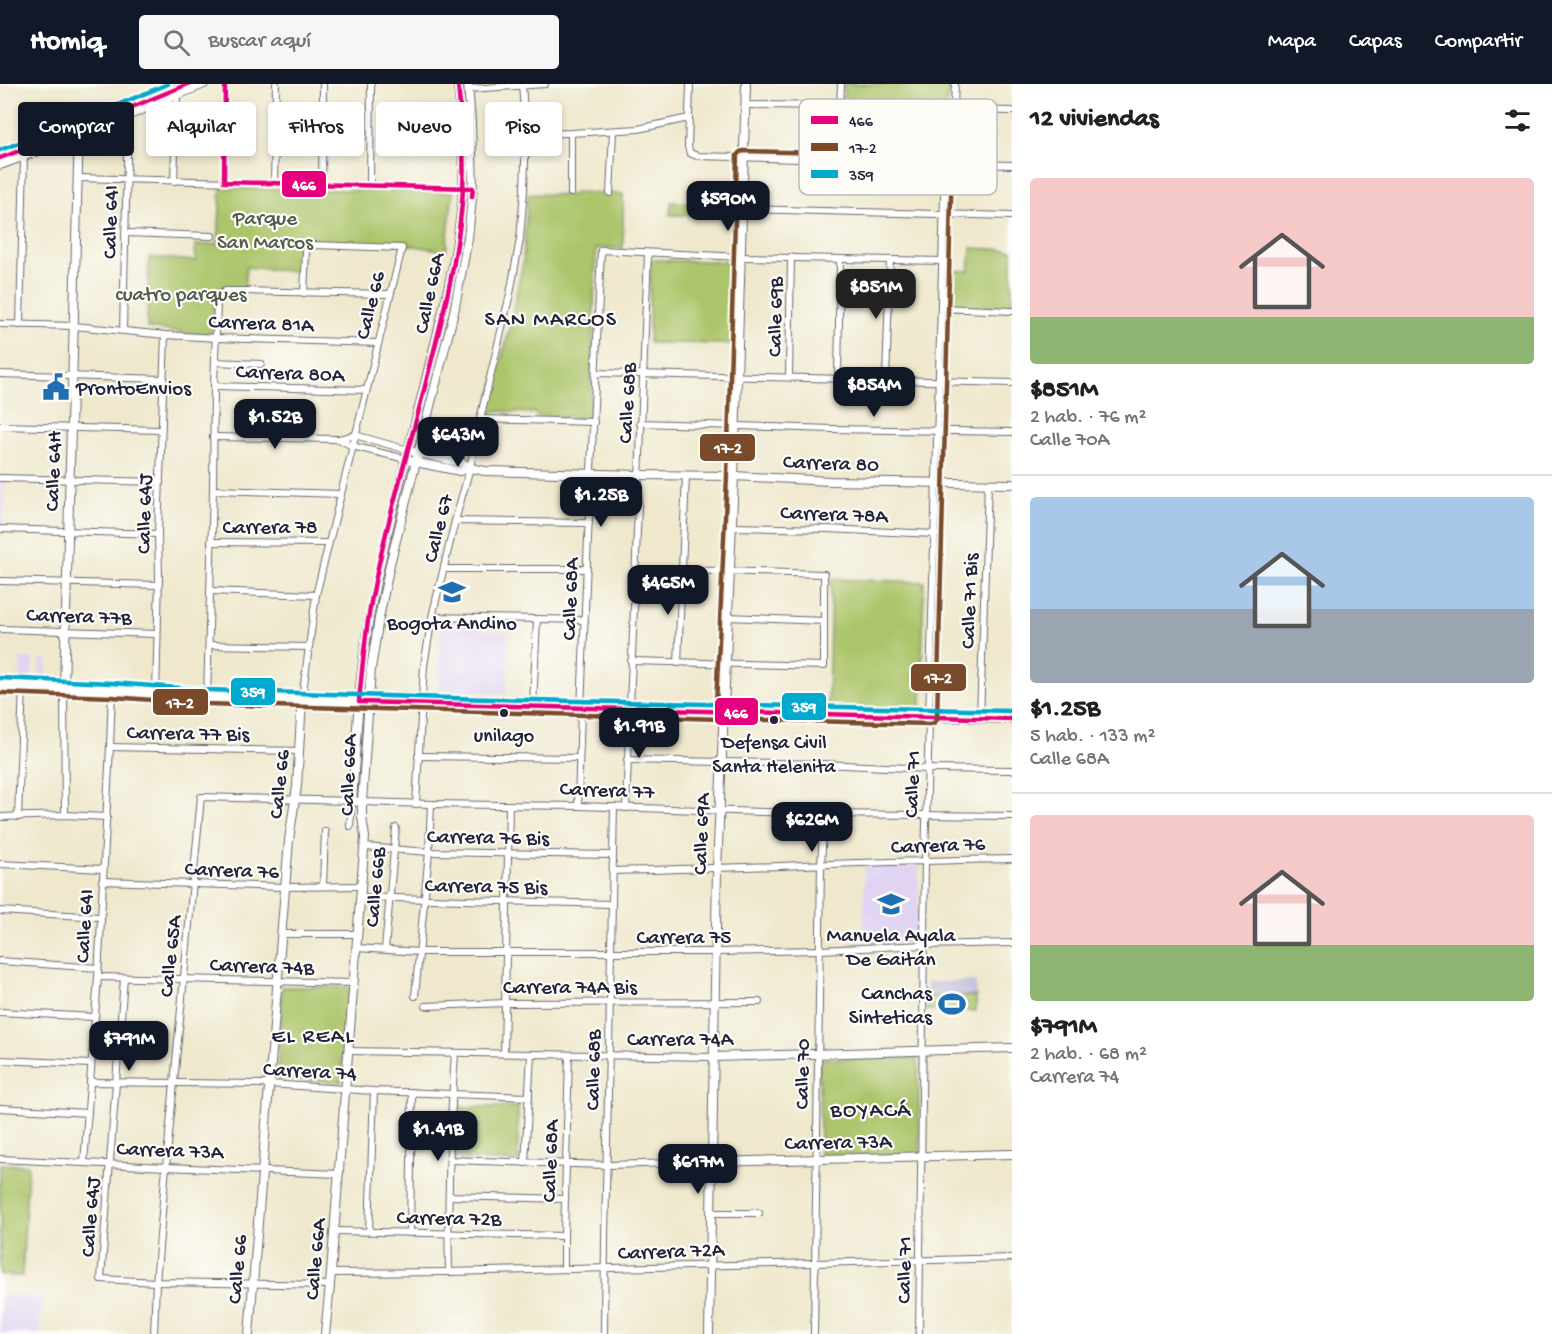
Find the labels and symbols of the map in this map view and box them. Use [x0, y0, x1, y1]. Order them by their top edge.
legend [799, 99, 997, 195]
text: 466 [849, 114, 874, 133]
text: 17-2 [848, 141, 877, 160]
text: 359 [848, 168, 874, 187]
line badge: 466 [281, 170, 327, 198]
text: 466 [291, 178, 317, 197]
pin: $590M [686, 181, 770, 232]
street label: Calle 64I [99, 185, 126, 259]
park label: Parque San Marcos [217, 208, 314, 257]
street label: Calle 66A [411, 250, 452, 336]
street label: Calle 66 [352, 269, 393, 343]
pin: $851M [834, 269, 918, 320]
street label: Calle 69B [764, 276, 791, 357]
park label: cuatro parques [116, 284, 248, 309]
district label: SAN MARCOS [485, 308, 617, 334]
street label: Carrera 81A [208, 311, 315, 340]
street label: Carrera 80A [235, 361, 346, 390]
street label: Calle 68B [615, 361, 644, 444]
pin: $854M [832, 367, 916, 418]
public building icon: ProntoEnvios [41, 372, 71, 402]
place label: ProntoEnvios [75, 378, 192, 403]
pin: $1.52B [226, 399, 324, 450]
pin: $643M [416, 417, 500, 468]
street label: Calle 64H [42, 429, 69, 512]
line badge: 17-2 [699, 433, 756, 462]
text: 17-2 [713, 441, 742, 460]
street label: Carrera 80 [782, 451, 879, 480]
street label: Calle 64J [133, 473, 160, 554]
pin: $1.25B [552, 477, 650, 528]
street label: Calle 67 [420, 491, 461, 566]
street label: Carrera 78A [780, 502, 890, 531]
street label: Carrera 78 [222, 517, 318, 542]
street label: Calle 71 Bis [957, 552, 986, 649]
street label: Calle 68A [559, 556, 586, 641]
pin: $465M [626, 565, 710, 616]
school or university icon: Bogota Andino [437, 577, 467, 607]
street label: Carrera 77B [26, 604, 133, 633]
place label: Bogota Andino [386, 613, 517, 638]
line badge: 17-2 [910, 663, 967, 692]
text: 17-2 [923, 671, 952, 690]
line badge: 359 [230, 677, 276, 706]
text: 359 [240, 685, 265, 704]
line badge: 17-2 [152, 688, 209, 716]
line badge: 359 [781, 692, 827, 721]
text: 17-2 [165, 696, 194, 715]
line badge: 466 [714, 697, 759, 726]
text: 359 [791, 700, 816, 719]
text: 466 [723, 706, 749, 725]
marker: unilago [498, 707, 510, 719]
pin: $1.91B [590, 708, 688, 759]
marker: Defensa Civil Santa Helenita [768, 714, 780, 726]
street label: Carrera 77 Bis [126, 722, 251, 749]
place label: unilago [474, 726, 534, 749]
street label: Calle 66A [337, 732, 364, 816]
place label: Defensa Civil Santa Helenita [712, 733, 837, 780]
street label: Calle 66 [265, 748, 298, 820]
street label: Calle 71 [901, 750, 928, 818]
street label: Carrera 77 [559, 778, 656, 807]
street label: Calle 69A [690, 791, 717, 875]
pin: $626M [770, 802, 854, 853]
street label: Carrera 76 Bis [427, 826, 551, 853]
street label: Carrera 76 [891, 833, 986, 862]
street label: Calle 66B [362, 845, 394, 928]
street label: Carrera 76 [184, 858, 280, 887]
street label: Carrera 75 Bis [424, 875, 549, 902]
street label: Calle 64I [72, 889, 101, 964]
school or university icon: Manuela Ayala De Gaitán [876, 889, 906, 919]
street label: Calle 65A [156, 913, 189, 999]
place label: Manuela Ayala De Gaitán [827, 925, 957, 974]
street label: Carrera 75 [637, 927, 731, 952]
street label: Carrera 74B [209, 954, 316, 983]
street label: Carrera 74A Bis [503, 977, 638, 1002]
place label: Canchas Sinteticas [849, 983, 933, 1032]
sports icon: Canchas Sinteticas [937, 989, 967, 1019]
pin: $791M [87, 1021, 171, 1072]
district label: EL REAL [271, 1025, 355, 1051]
street label: Calle 68B [582, 1028, 609, 1111]
street label: Carrera 74A [627, 1029, 735, 1054]
street label: Calle 70 [791, 1038, 818, 1110]
street label: Carrera 74 [262, 1059, 357, 1088]
district label: BOYACÁ [829, 1099, 912, 1125]
pin: $1.41B [389, 1111, 487, 1162]
street label: Calle 68A [539, 1118, 566, 1203]
street label: Carrera 73A [784, 1131, 893, 1158]
street label: Carrera 73A [116, 1138, 225, 1167]
pin: $617M [656, 1144, 740, 1195]
street label: Calle 64J [77, 1176, 108, 1258]
street label: Carrera 72B [396, 1207, 503, 1234]
street label: Calle 66A [301, 1216, 334, 1301]
street label: Calle 66 [224, 1233, 255, 1305]
street label: Calle 71 [893, 1236, 920, 1304]
street label: Carrera 72A [618, 1239, 726, 1268]

